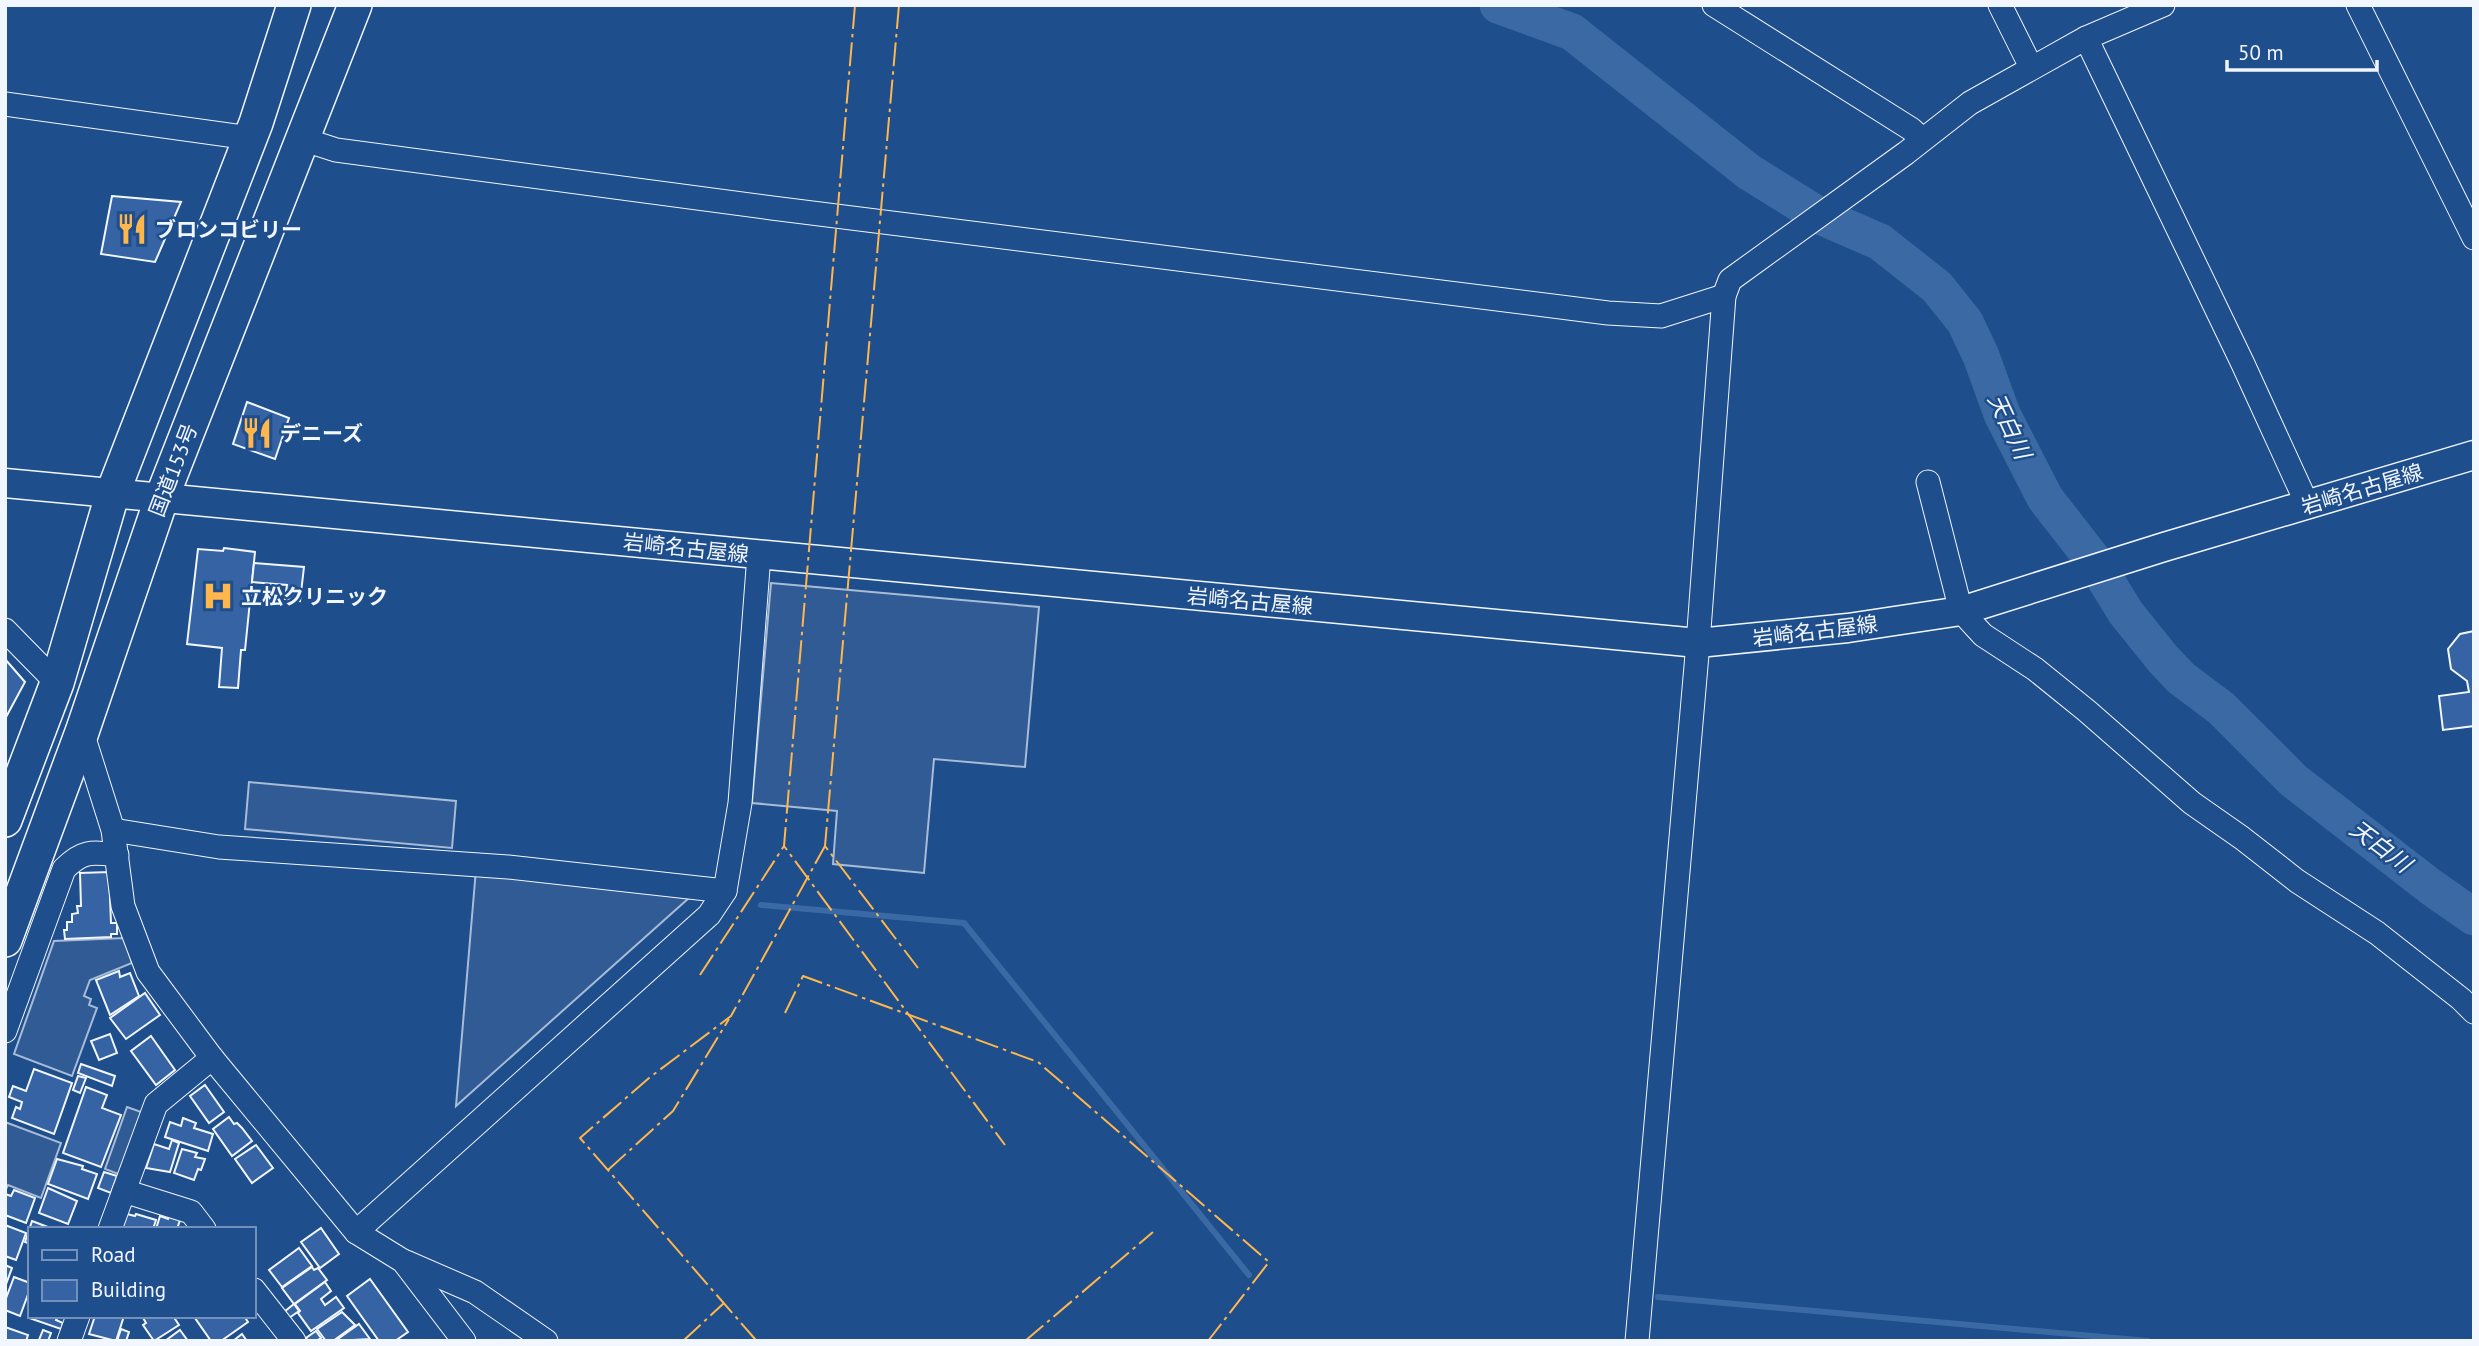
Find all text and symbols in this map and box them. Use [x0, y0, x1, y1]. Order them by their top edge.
scale bar [2227, 28, 2378, 72]
text: 50 m [2238, 39, 2284, 66]
restaurant icon: ブロンコビリー [115, 212, 149, 246]
place label: ブロンコビリー [155, 216, 302, 243]
water label: 天白川 [1982, 389, 2039, 466]
restaurant icon: デニーズ [240, 416, 274, 450]
street label: 国道153号 [143, 420, 203, 520]
place label: デニーズ [280, 420, 363, 447]
street label: 岩崎名古屋線 [2298, 458, 2426, 520]
street label: 岩崎名古屋線 [622, 528, 750, 568]
hospital icon: 立松クリニック [201, 579, 235, 613]
street label: 岩崎名古屋線 [1186, 582, 1314, 620]
place label: 立松クリニック [241, 583, 388, 610]
street label: 岩崎名古屋線 [1751, 610, 1879, 652]
water label: 天白川 [2345, 814, 2420, 880]
legend [28, 1227, 256, 1318]
text: Road [91, 1241, 135, 1268]
text: Building [91, 1276, 166, 1303]

